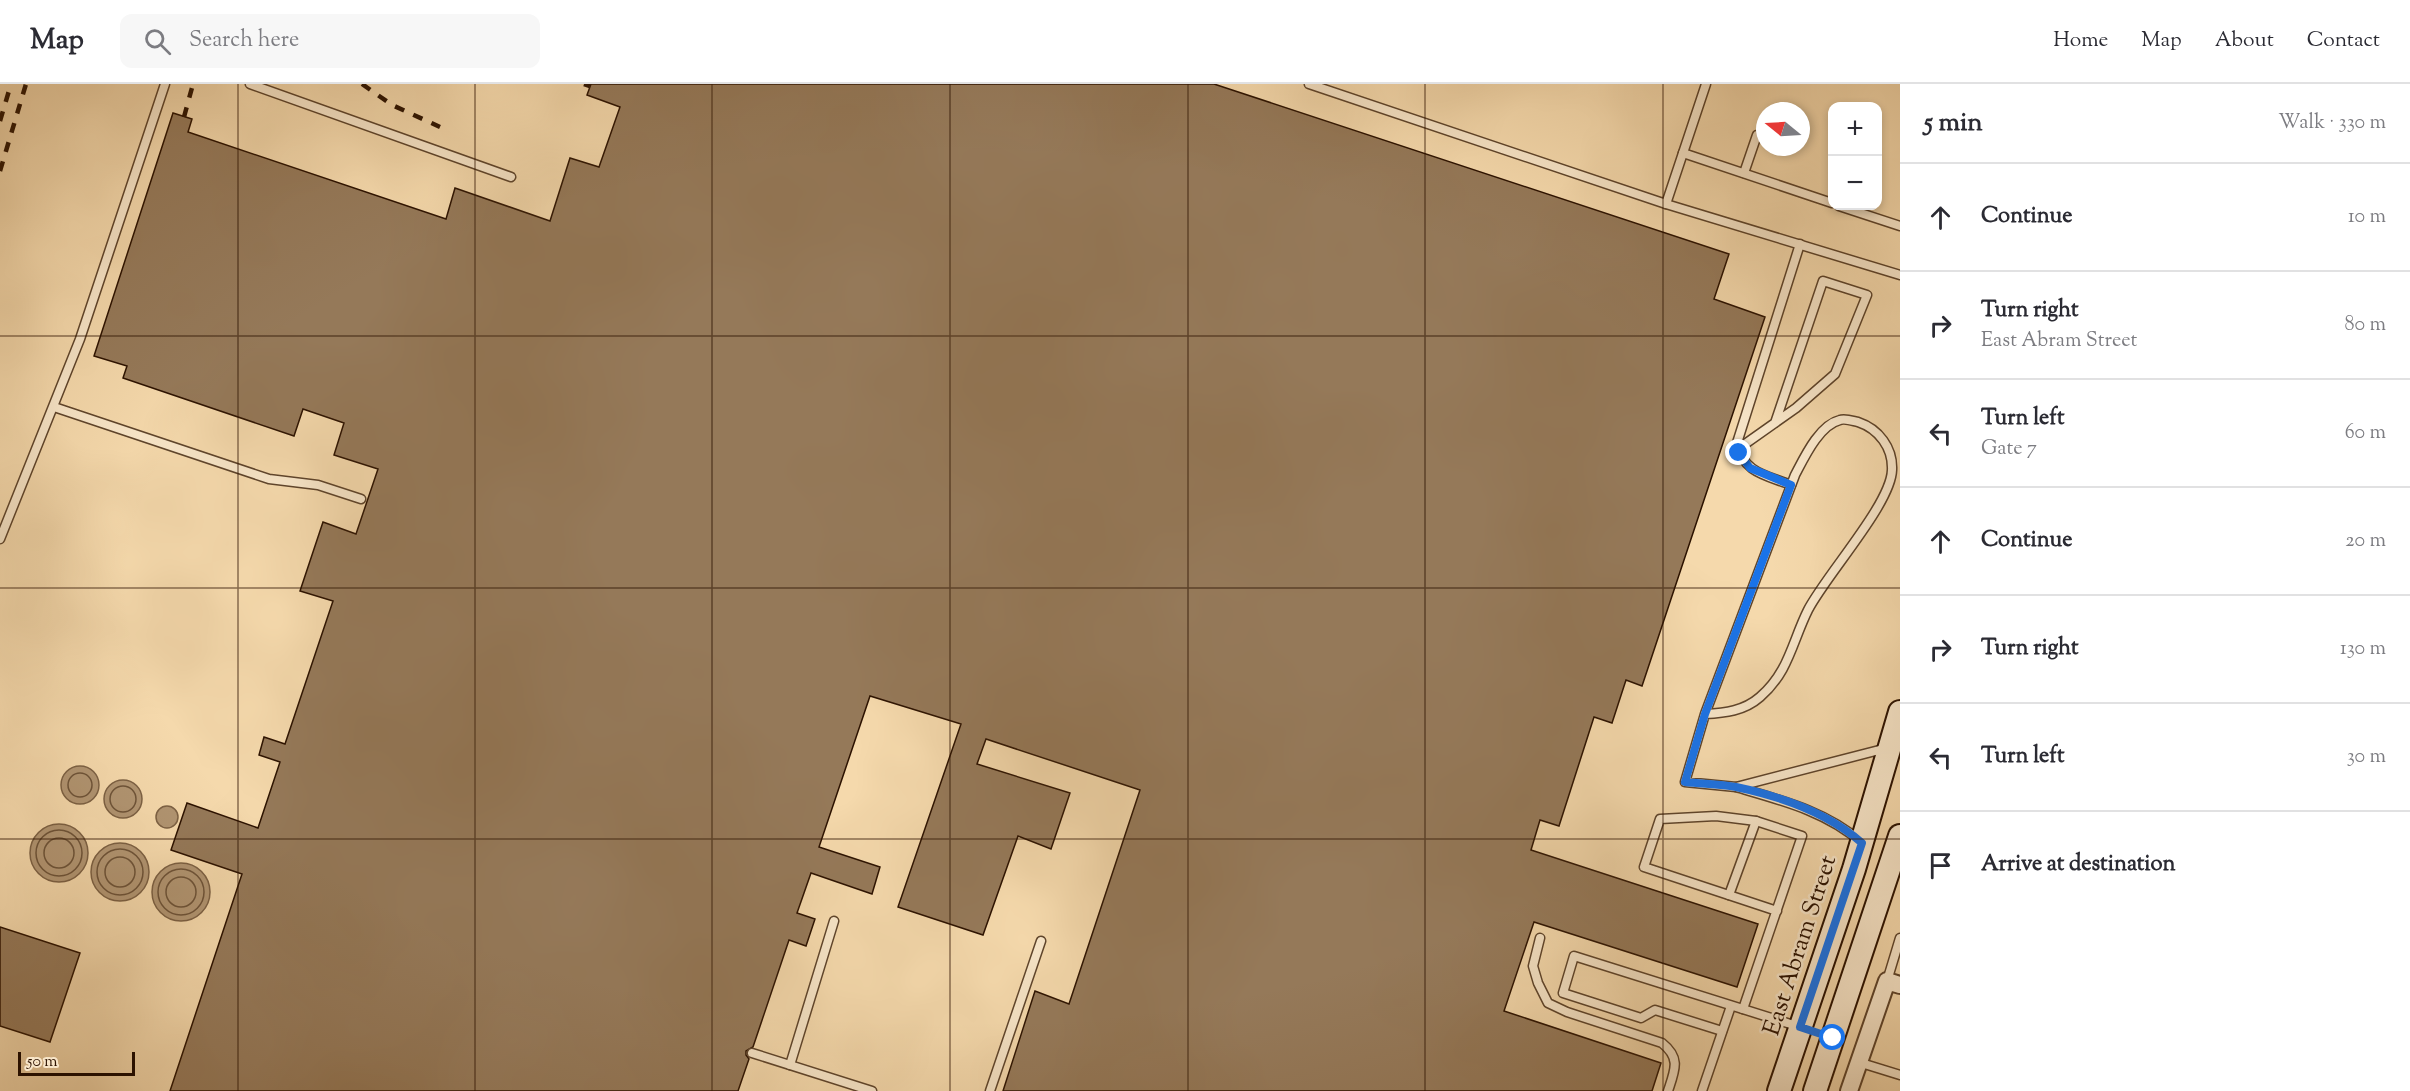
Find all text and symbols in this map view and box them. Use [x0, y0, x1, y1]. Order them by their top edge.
search box [120, 14, 540, 68]
text: Map [30, 21, 84, 61]
icon: search [141, 25, 174, 58]
text: Search here [189, 25, 299, 57]
text: Home [2053, 26, 2108, 56]
text: Map [2141, 26, 2182, 56]
text: About [2215, 26, 2274, 56]
text: Contact [2307, 26, 2380, 56]
north arrow [1756, 102, 1810, 156]
map controls [1828, 102, 1882, 210]
button: + [1828, 102, 1882, 156]
text: 5 min [1924, 105, 1983, 142]
text: Walk · 330 m [2278, 109, 2386, 138]
button: − [1828, 156, 1882, 210]
icon: ahead [1924, 201, 1957, 234]
text: Continue [1981, 201, 2072, 233]
text: 10 m [2348, 203, 2386, 232]
text: Turn right [1981, 295, 2078, 327]
icon: right [1924, 309, 1957, 342]
text: 80 m [2345, 311, 2386, 340]
text: East Abram Street [1981, 327, 2137, 356]
text: Turn left [1981, 403, 2064, 435]
icon: left [1924, 417, 1957, 450]
text: 60 m [2345, 419, 2386, 448]
text: Gate 7 [1981, 435, 2037, 464]
route end [1725, 439, 1751, 465]
icon: ahead [1924, 525, 1957, 558]
text: Continue [1981, 525, 2072, 557]
text: 20 m [2345, 527, 2386, 556]
icon: right [1924, 633, 1957, 666]
text: Turn right [1981, 633, 2078, 665]
text: 130 m [2340, 635, 2386, 664]
icon: left [1924, 741, 1957, 774]
text: Turn left [1981, 741, 2064, 773]
text: 30 m [2347, 743, 2386, 772]
icon: arrive [1924, 849, 1957, 882]
text: Arrive at destination [1981, 849, 2176, 881]
street label: East Abram Street [1756, 851, 1846, 1040]
route start [1819, 1024, 1845, 1050]
scale bar [18, 1049, 135, 1076]
text: 50 m [27, 1051, 58, 1074]

